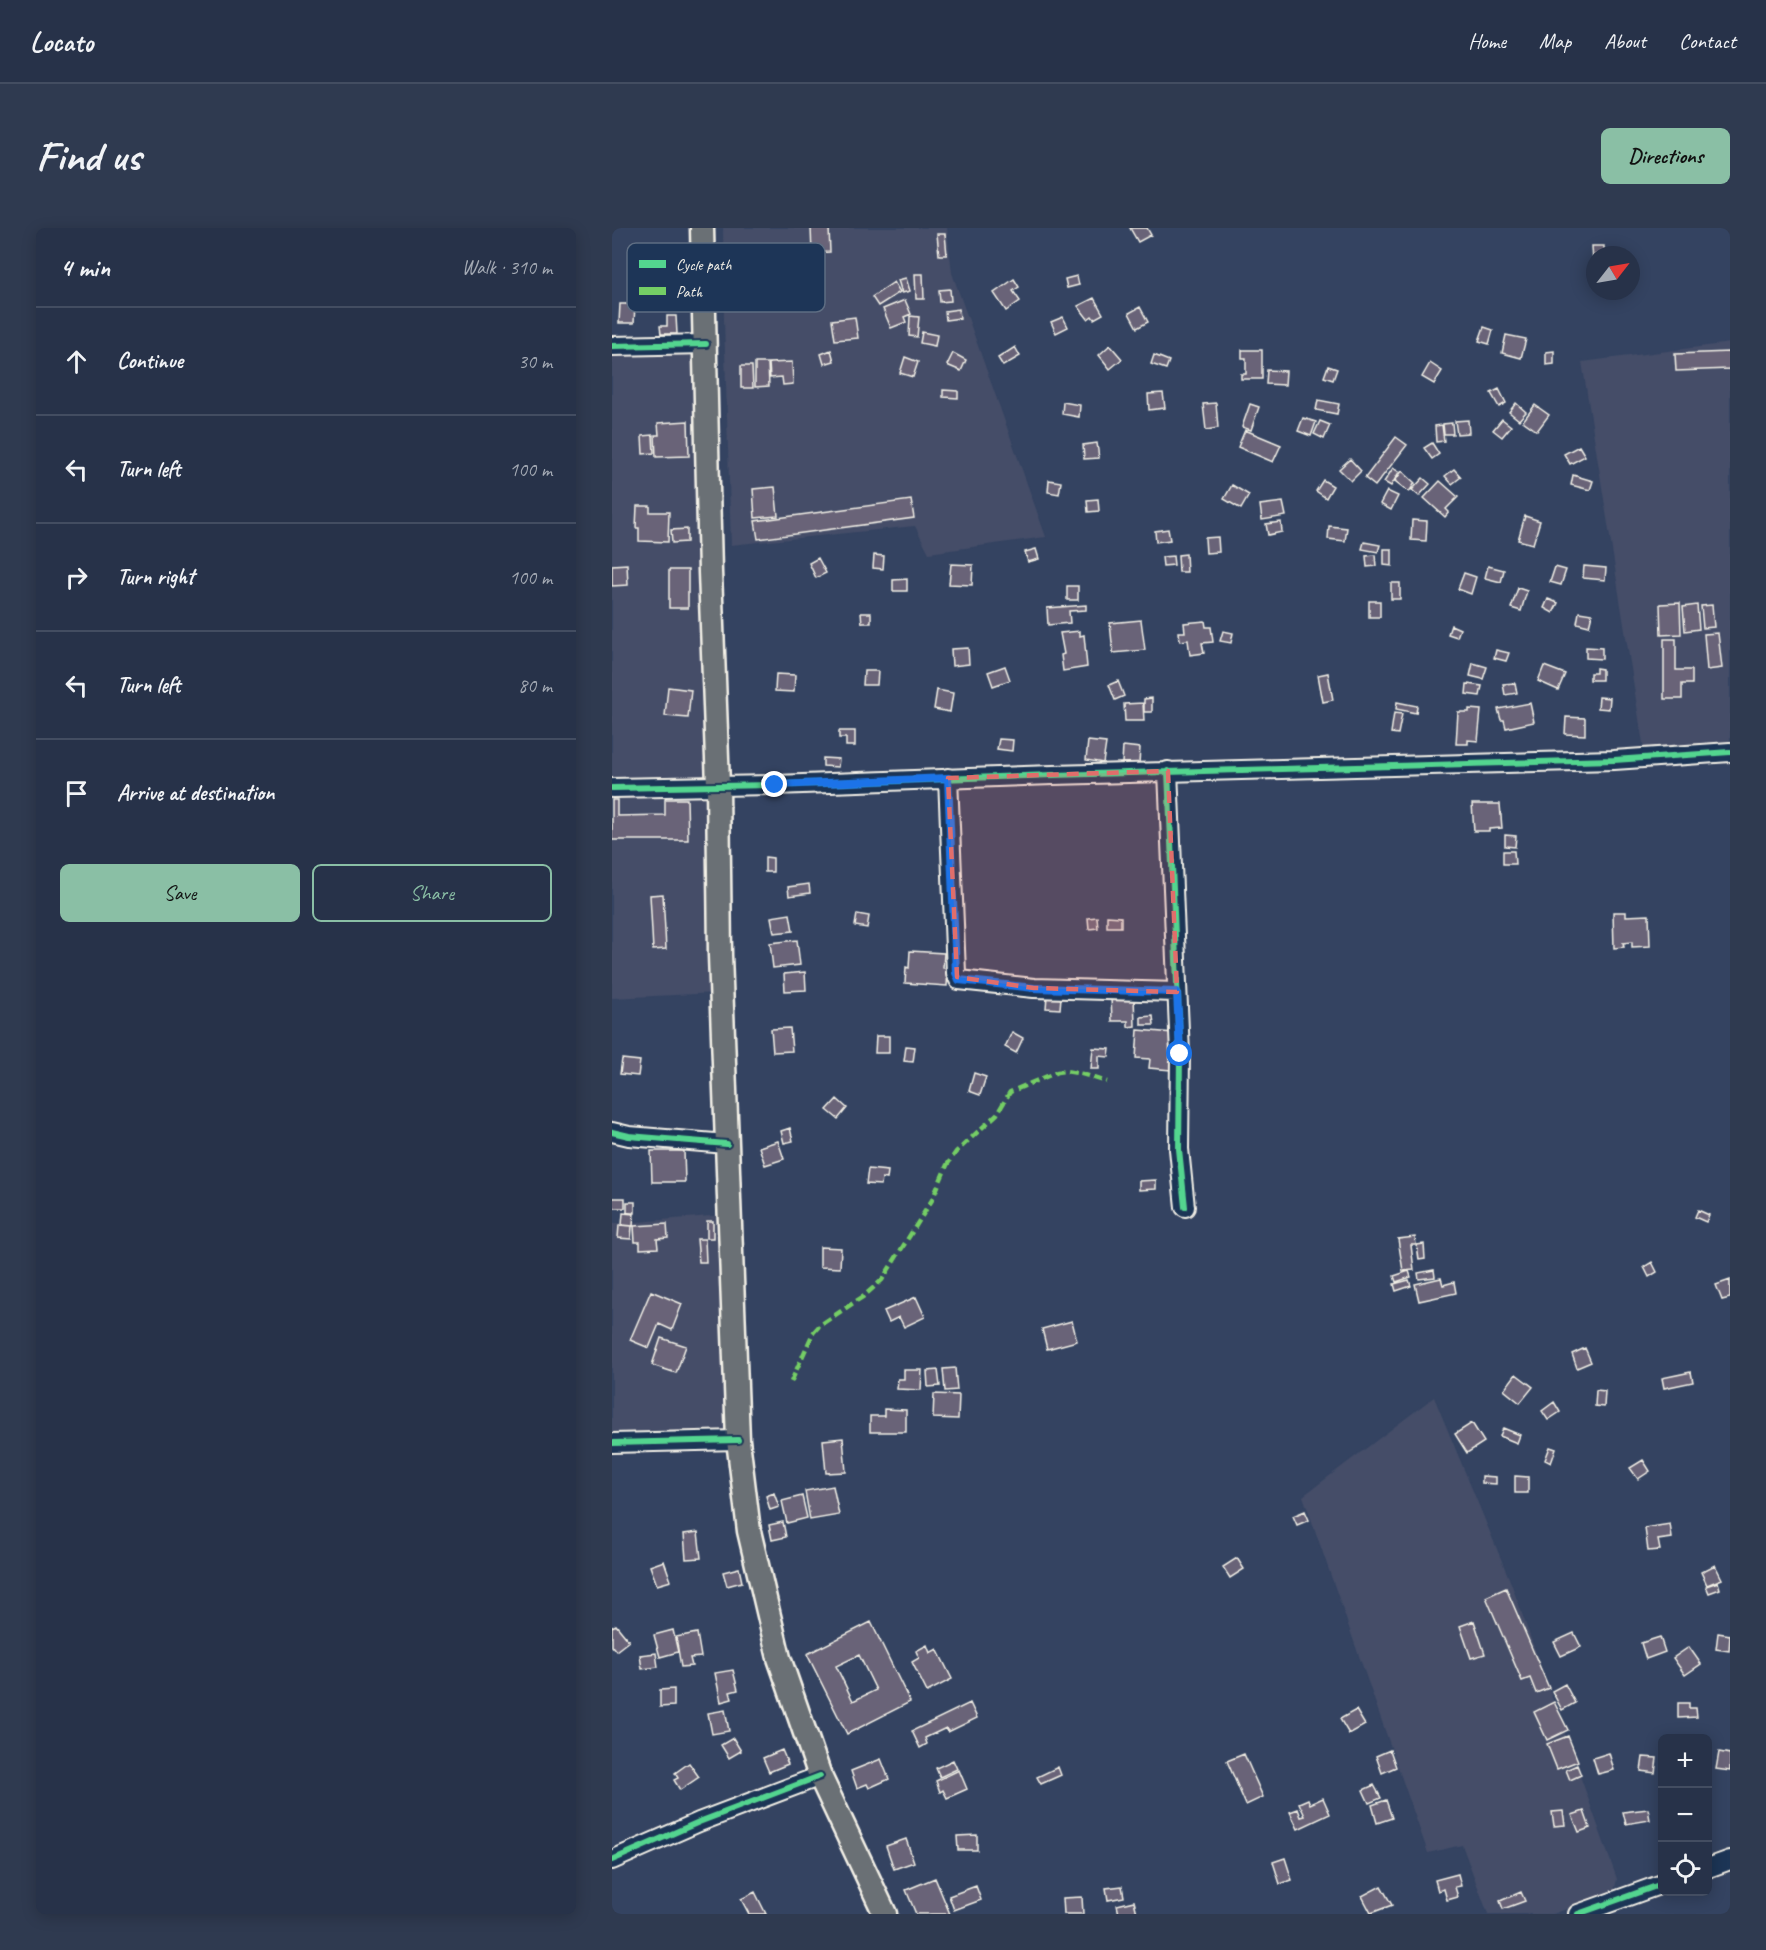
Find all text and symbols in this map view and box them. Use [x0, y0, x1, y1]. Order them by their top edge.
text: Locato [30, 24, 93, 59]
text: Home [1468, 28, 1506, 54]
text: Map [1539, 28, 1571, 54]
text: About [1604, 28, 1646, 54]
text: Contact [1679, 28, 1736, 54]
button: Directions [1601, 128, 1730, 184]
text: Find us [36, 130, 141, 183]
legend [627, 243, 825, 312]
north arrow [1586, 246, 1640, 300]
text: 4 min [60, 251, 110, 284]
text: Walk · 310 m [462, 255, 552, 280]
text: Cycle path [676, 255, 732, 275]
text: Path [676, 282, 703, 302]
icon: ahead [60, 345, 93, 378]
text: Continue [117, 347, 183, 375]
text: 30 m [518, 349, 552, 374]
icon: left [60, 453, 93, 486]
text: Turn left [117, 455, 181, 483]
text: 100 m [509, 457, 552, 482]
icon: right [60, 561, 93, 594]
text: Turn right [117, 563, 194, 591]
text: 100 m [509, 565, 552, 590]
icon: left [60, 669, 93, 702]
text: Turn left [117, 671, 181, 699]
text: 80 m [518, 673, 552, 698]
route end [761, 771, 787, 797]
icon: arrive [60, 777, 93, 810]
text: Arrive at destination [117, 779, 274, 807]
button: Save [60, 864, 300, 922]
button: Share [312, 864, 552, 922]
route start [1166, 1040, 1192, 1066]
map controls [1658, 1734, 1712, 1896]
button: + [1658, 1734, 1712, 1788]
button: − [1658, 1788, 1712, 1842]
button: locate [1658, 1842, 1712, 1896]

